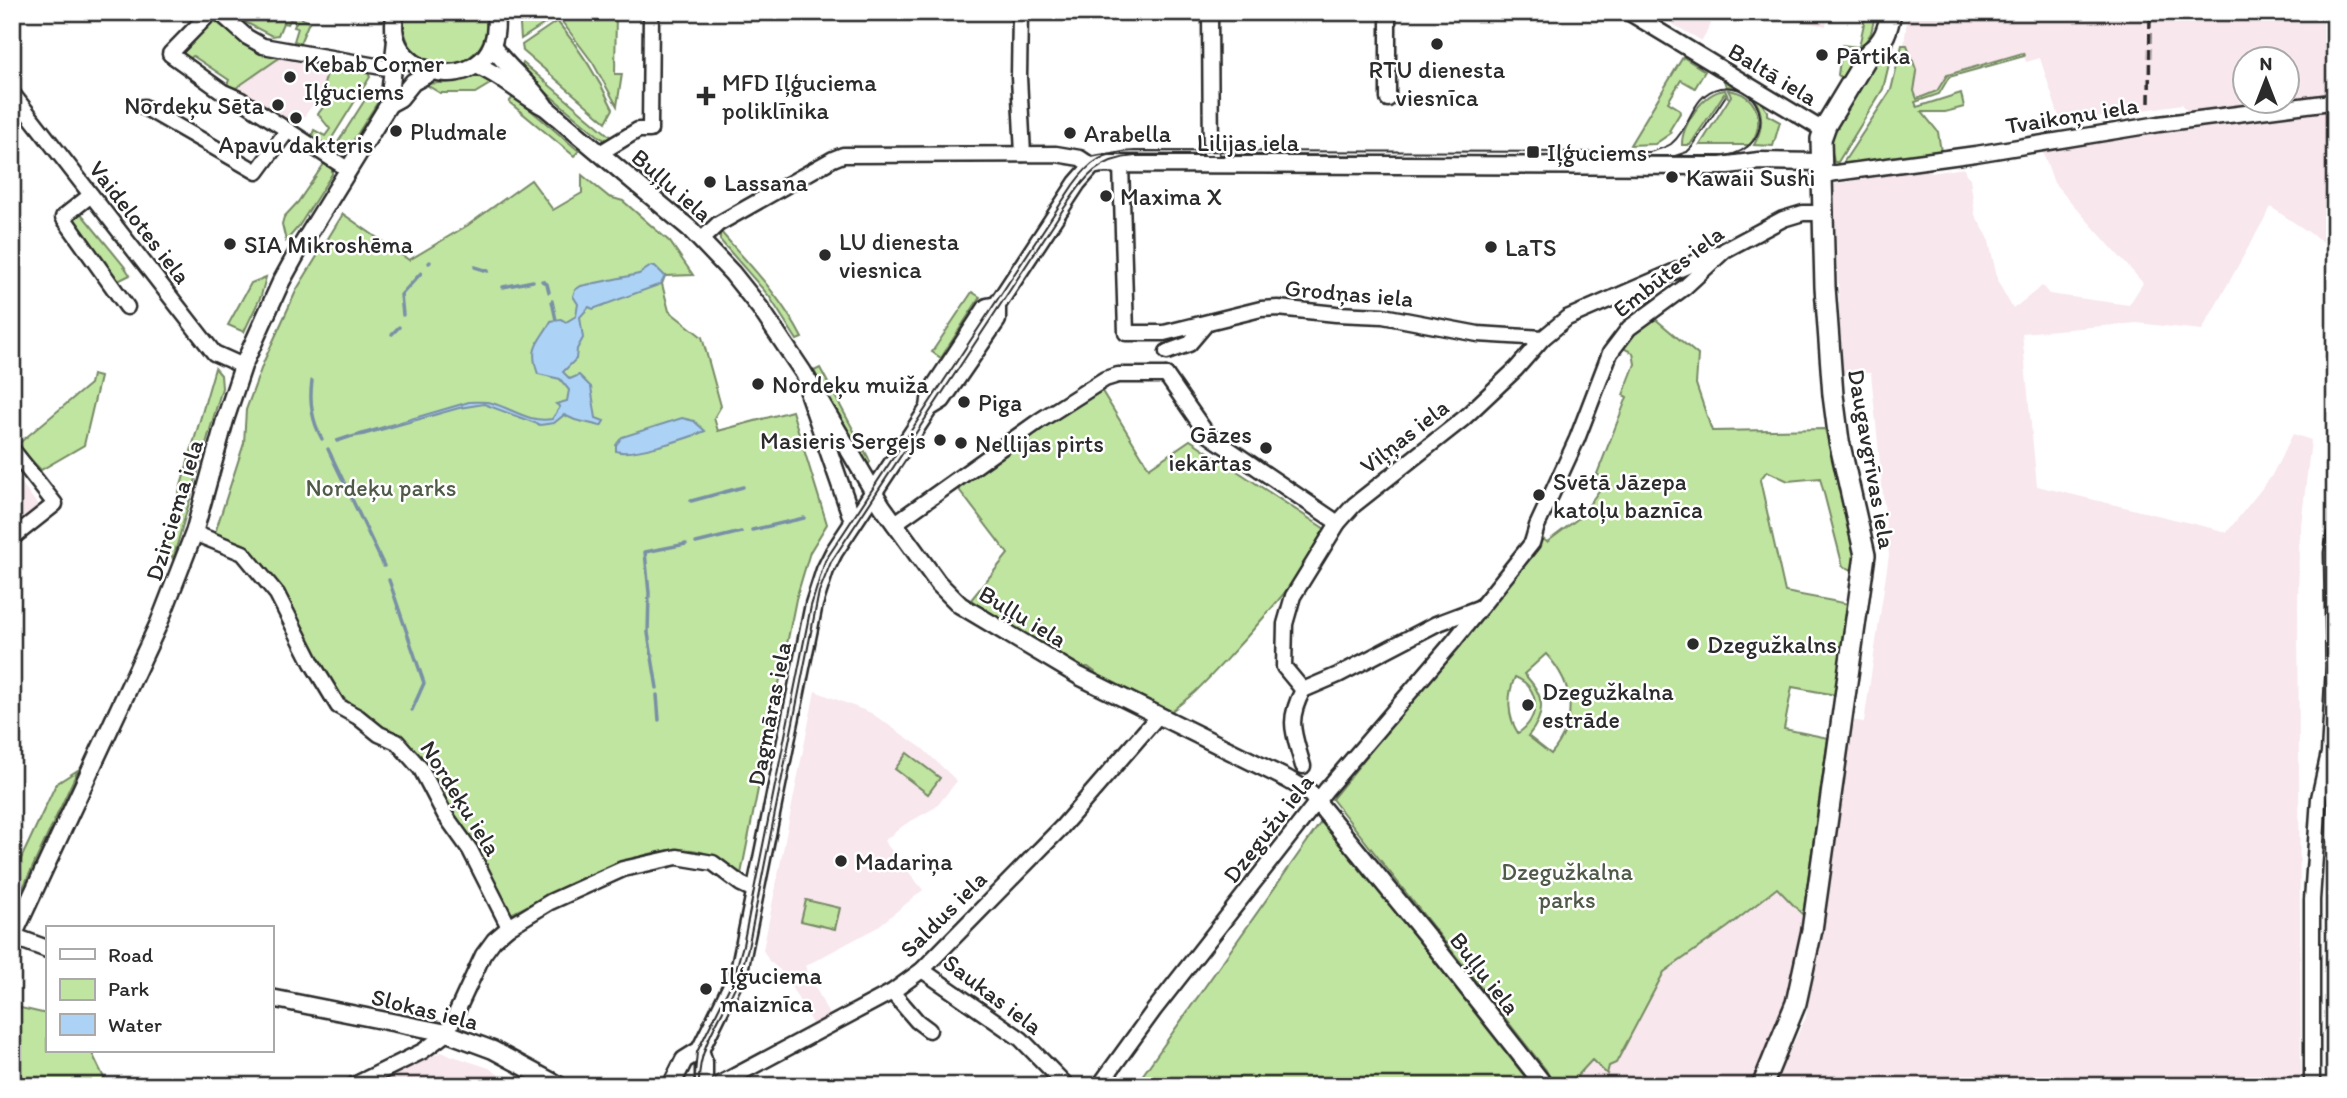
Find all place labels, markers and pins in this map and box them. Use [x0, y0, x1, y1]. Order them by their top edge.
marker: RTU dienesta viesnīca [1429, 36, 1445, 52]
place label: Pārtika [1836, 41, 1910, 70]
marker: Pārtika [1814, 47, 1830, 63]
place label: Kebab Corner Iļģuciems [304, 49, 444, 106]
place label: RTU dienesta viesnīca [1369, 55, 1506, 112]
place label: MFD Iļģuciema poliklīnika [722, 68, 877, 125]
marker: Kebab Corner Iļģuciems [282, 69, 298, 85]
marker: MFD Iļģuciema poliklīnika [696, 86, 716, 106]
place label: Nordeķu Sēta [124, 91, 264, 120]
marker: Nordeķu Sēta [270, 97, 286, 113]
marker: Apavu dakteris [288, 110, 304, 126]
place label: Pludmale [410, 117, 507, 146]
place label: Arabella [1084, 119, 1172, 148]
marker: Pludmale [388, 123, 404, 139]
marker: Arabella [1062, 125, 1078, 141]
place label: Apavu dakteris [219, 130, 373, 159]
place label: Iļģuciems [1547, 138, 1647, 167]
marker: Iļģuciems [1525, 144, 1541, 160]
place label: Kawaii Sushi [1686, 163, 1815, 192]
place label: Lassana [724, 168, 808, 197]
marker: Kawaii Sushi [1664, 169, 1680, 185]
marker: Lassana [702, 174, 718, 190]
place label: Maxima X [1120, 182, 1222, 211]
marker: Maxima X [1098, 188, 1114, 204]
place label: LU dienesta viesnica [839, 227, 960, 284]
place label: SIA Mikroshēma [244, 230, 414, 259]
place label: LaTS [1505, 233, 1557, 262]
marker: SIA Mikroshēma [222, 236, 238, 252]
marker: LaTS [1483, 239, 1499, 255]
marker: LU dienesta viesnica [817, 247, 833, 263]
place label: Nordeķu muiža [772, 370, 929, 399]
marker: Nordeķu muiža [750, 376, 766, 392]
place label: Piga [978, 388, 1022, 417]
marker: Piga [956, 394, 972, 410]
place label: Gāzes iekārtas [1168, 420, 1252, 477]
place label: Masieris Sergejs [760, 426, 926, 455]
place label: Nellijas pirts [975, 429, 1104, 458]
marker: Masieris Sergejs [932, 432, 948, 448]
marker: Nellijas pirts [953, 435, 969, 451]
marker: Gāzes iekārtas [1258, 440, 1274, 456]
place label: Svētā Jāzepa katoļu baznīca [1553, 467, 1703, 524]
marker: Svētā Jāzepa katoļu baznīca [1531, 487, 1547, 503]
place label: Dzegužkalns [1707, 630, 1837, 659]
marker: Dzegužkalns [1685, 636, 1701, 652]
place label: Dzegužkalna estrāde [1542, 677, 1674, 734]
marker: Dzegužkalna estrāde [1520, 697, 1536, 713]
place label: Madariņa [855, 847, 953, 876]
marker: Madariņa [833, 853, 849, 869]
place label: Iļģuciema maiznīca [720, 961, 823, 1018]
marker: Iļģuciema maiznīca [698, 981, 714, 997]

